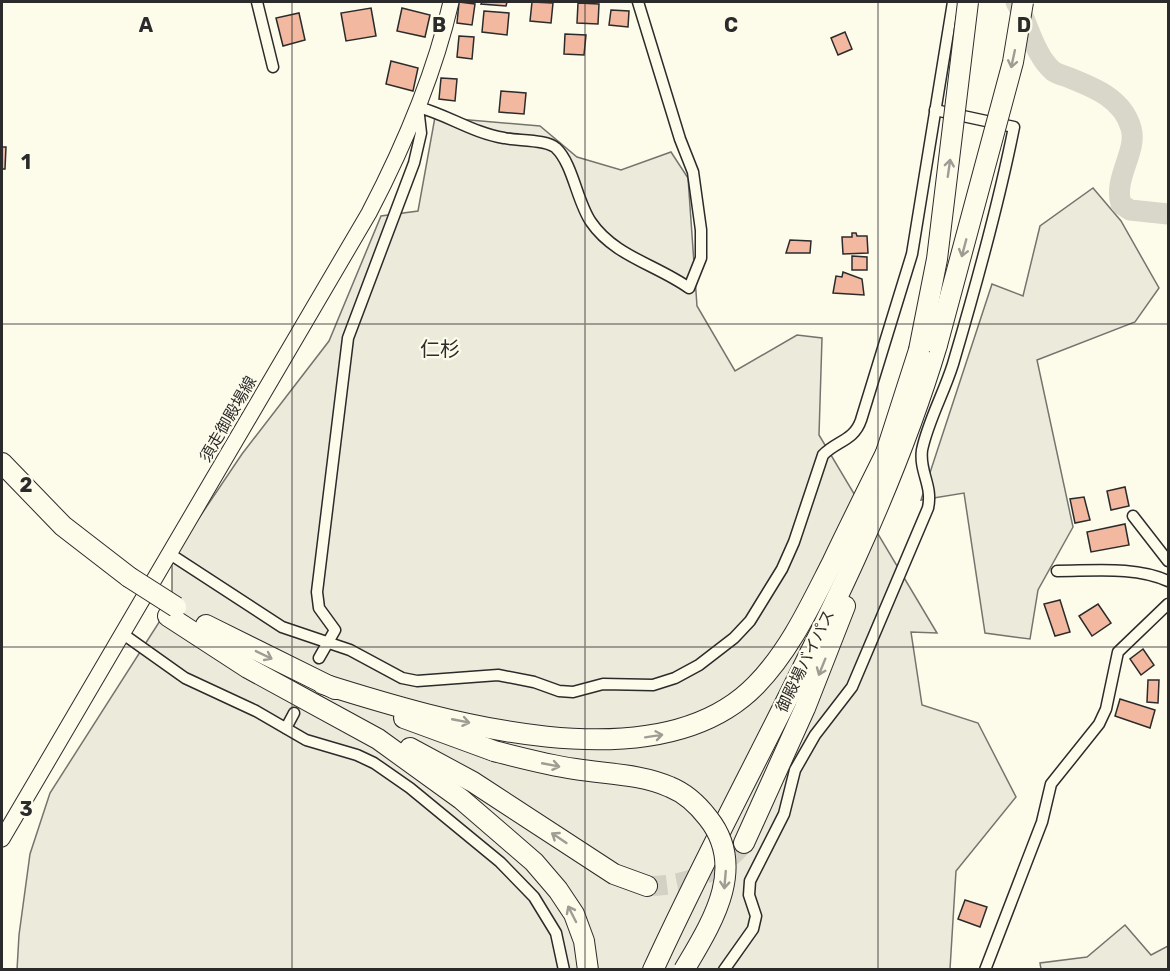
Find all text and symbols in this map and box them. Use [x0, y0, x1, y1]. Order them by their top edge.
text: A [139, 13, 154, 37]
text: B [432, 13, 446, 37]
text: C [724, 13, 738, 37]
text: D [1017, 13, 1031, 37]
one-way arrow [1007, 49, 1018, 68]
text: 1 [21, 150, 31, 174]
one-way arrow [944, 159, 955, 179]
one-way arrow [958, 238, 969, 257]
district label: 仁杉 [420, 337, 460, 361]
street label: 須走御殿場線 [196, 373, 260, 465]
text: 2 [20, 473, 33, 497]
street label: 御殿場バイパス [772, 607, 838, 715]
one-way arrow [254, 650, 272, 662]
one-way arrow [815, 657, 826, 675]
one-way arrow [450, 716, 470, 727]
one-way arrow [644, 730, 663, 741]
one-way arrow [541, 760, 561, 771]
text: 3 [19, 797, 33, 821]
one-way arrow [552, 832, 568, 844]
one-way arrow [719, 869, 730, 889]
one-way arrow [566, 905, 577, 923]

